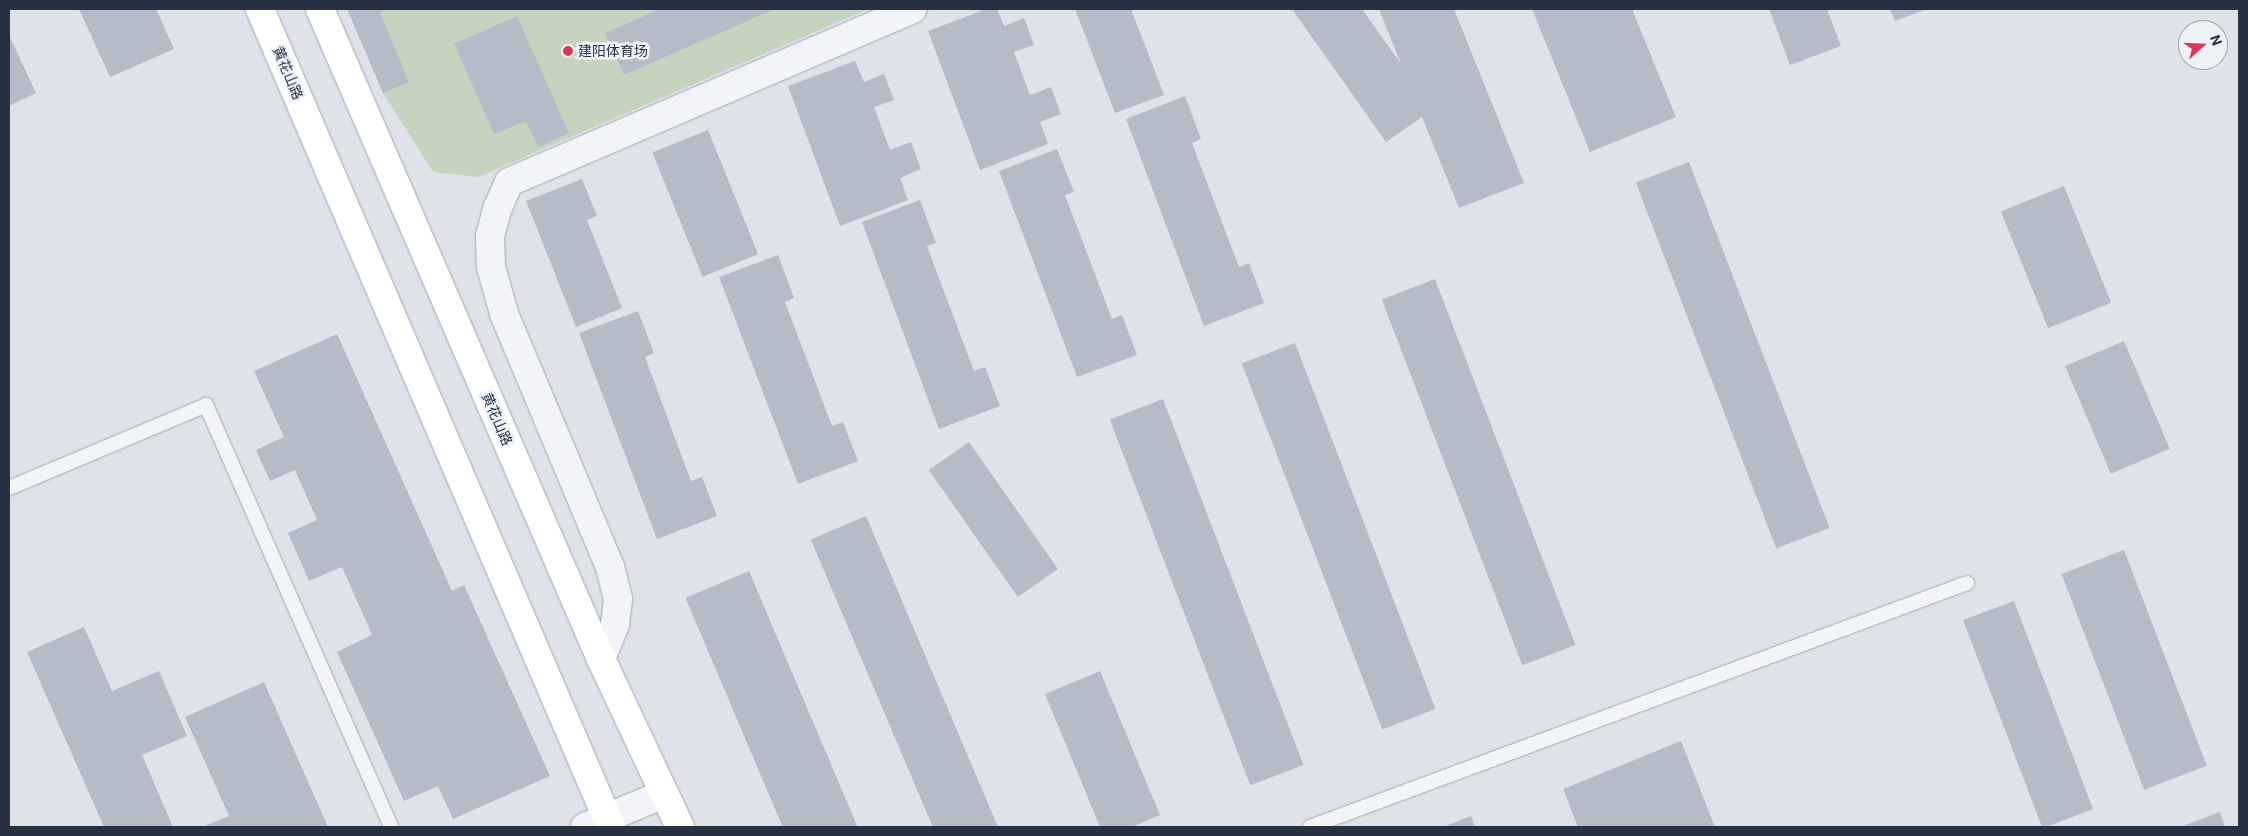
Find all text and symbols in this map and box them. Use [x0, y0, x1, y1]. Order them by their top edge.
north arrow [2178, 20, 2228, 70]
text: N [2207, 33, 2225, 48]
place label: 建阳体育场 [578, 43, 648, 59]
street label: 黄花山路 [269, 44, 307, 102]
marker: 建阳体育场 [562, 45, 574, 57]
street label: 黄花山路 [478, 390, 516, 448]

